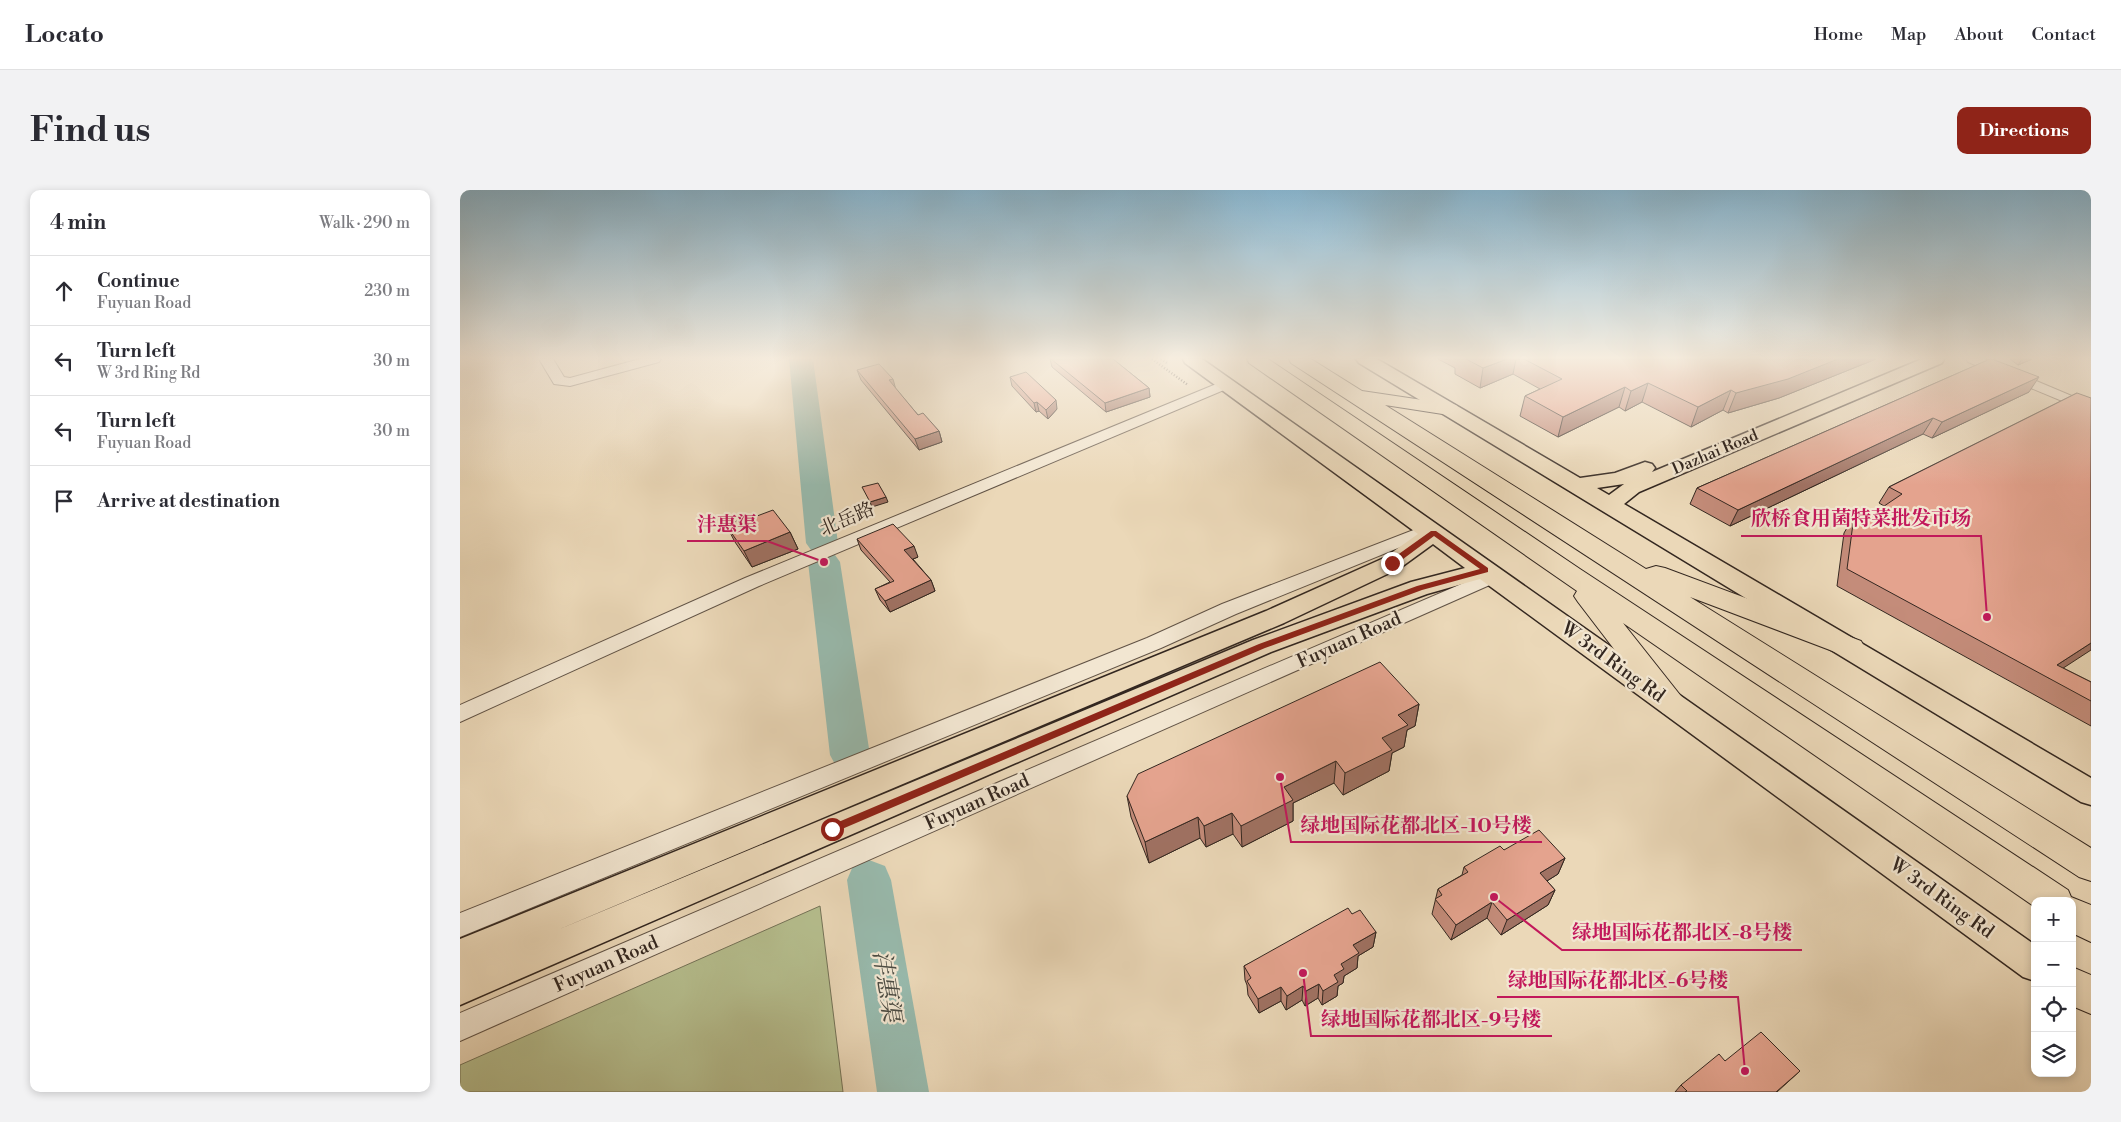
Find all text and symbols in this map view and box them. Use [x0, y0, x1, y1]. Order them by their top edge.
text: Locato [25, 20, 104, 50]
text: Home [1814, 23, 1863, 46]
text: Map [1891, 23, 1927, 46]
text: About [1955, 23, 2004, 46]
text: Contact [2032, 23, 2096, 46]
button: Directions [1957, 107, 2091, 154]
text: Find us [30, 109, 150, 152]
text: 4 min [50, 210, 106, 236]
text: Walk · 290 m [319, 213, 410, 233]
text: Continue [97, 269, 180, 293]
icon: ahead [50, 277, 78, 305]
text: 230 m [364, 281, 410, 301]
text: Fuyuan Road [97, 293, 191, 313]
text: Turn left [97, 339, 176, 363]
icon: left [50, 347, 78, 375]
text: 30 m [373, 351, 410, 371]
text: W 3rd Ring Rd [97, 363, 200, 383]
text: Turn left [97, 409, 176, 433]
icon: left [50, 417, 78, 445]
text: 30 m [373, 421, 410, 441]
street label: Dazhai Road [1669, 425, 1761, 479]
text: Fuyuan Road [97, 433, 191, 453]
icon: arrive [50, 487, 78, 515]
text: Arrive at destination [97, 489, 280, 513]
street label: 北岳路 [816, 497, 878, 541]
callout: 欣桥食用菌特菜批发市场 [1741, 501, 1981, 536]
callout: 沣惠渠 [687, 506, 767, 541]
text: 欣桥食用菌特菜批发市场 [1751, 507, 1971, 532]
text: 沣惠渠 [697, 513, 757, 538]
route end [1381, 552, 1404, 575]
street label: Fuyuan Road [1293, 606, 1405, 674]
street label: W 3rd Ring Rd [1555, 616, 1670, 708]
street label: Fuyuan Road [921, 768, 1033, 836]
callout: 绿地国际花都北区-10号楼 [1291, 807, 1542, 842]
text: 绿地国际花都北区-10号楼 [1300, 814, 1532, 839]
route start [821, 818, 844, 841]
street label: W 3rd Ring Rd [1884, 852, 1999, 944]
map controls [2031, 897, 2076, 1077]
button: + [2031, 897, 2076, 942]
callout: 绿地国际花都北区-8号楼 [1562, 915, 1802, 950]
text: 绿地国际花都北区-8号楼 [1572, 921, 1792, 946]
street label: Fuyuan Road [550, 930, 662, 998]
button: − [2031, 942, 2076, 987]
water label: 沣惠渠 [866, 948, 907, 1027]
callout: 绿地国际花都北区-6号楼 [1497, 962, 1738, 997]
text: 绿地国际花都北区-6号楼 [1508, 969, 1728, 994]
button: locate [2031, 987, 2076, 1032]
callout: 绿地国际花都北区-9号楼 [1311, 1001, 1552, 1036]
text: 绿地国际花都北区-9号楼 [1321, 1008, 1541, 1033]
button: layers [2031, 1032, 2076, 1077]

